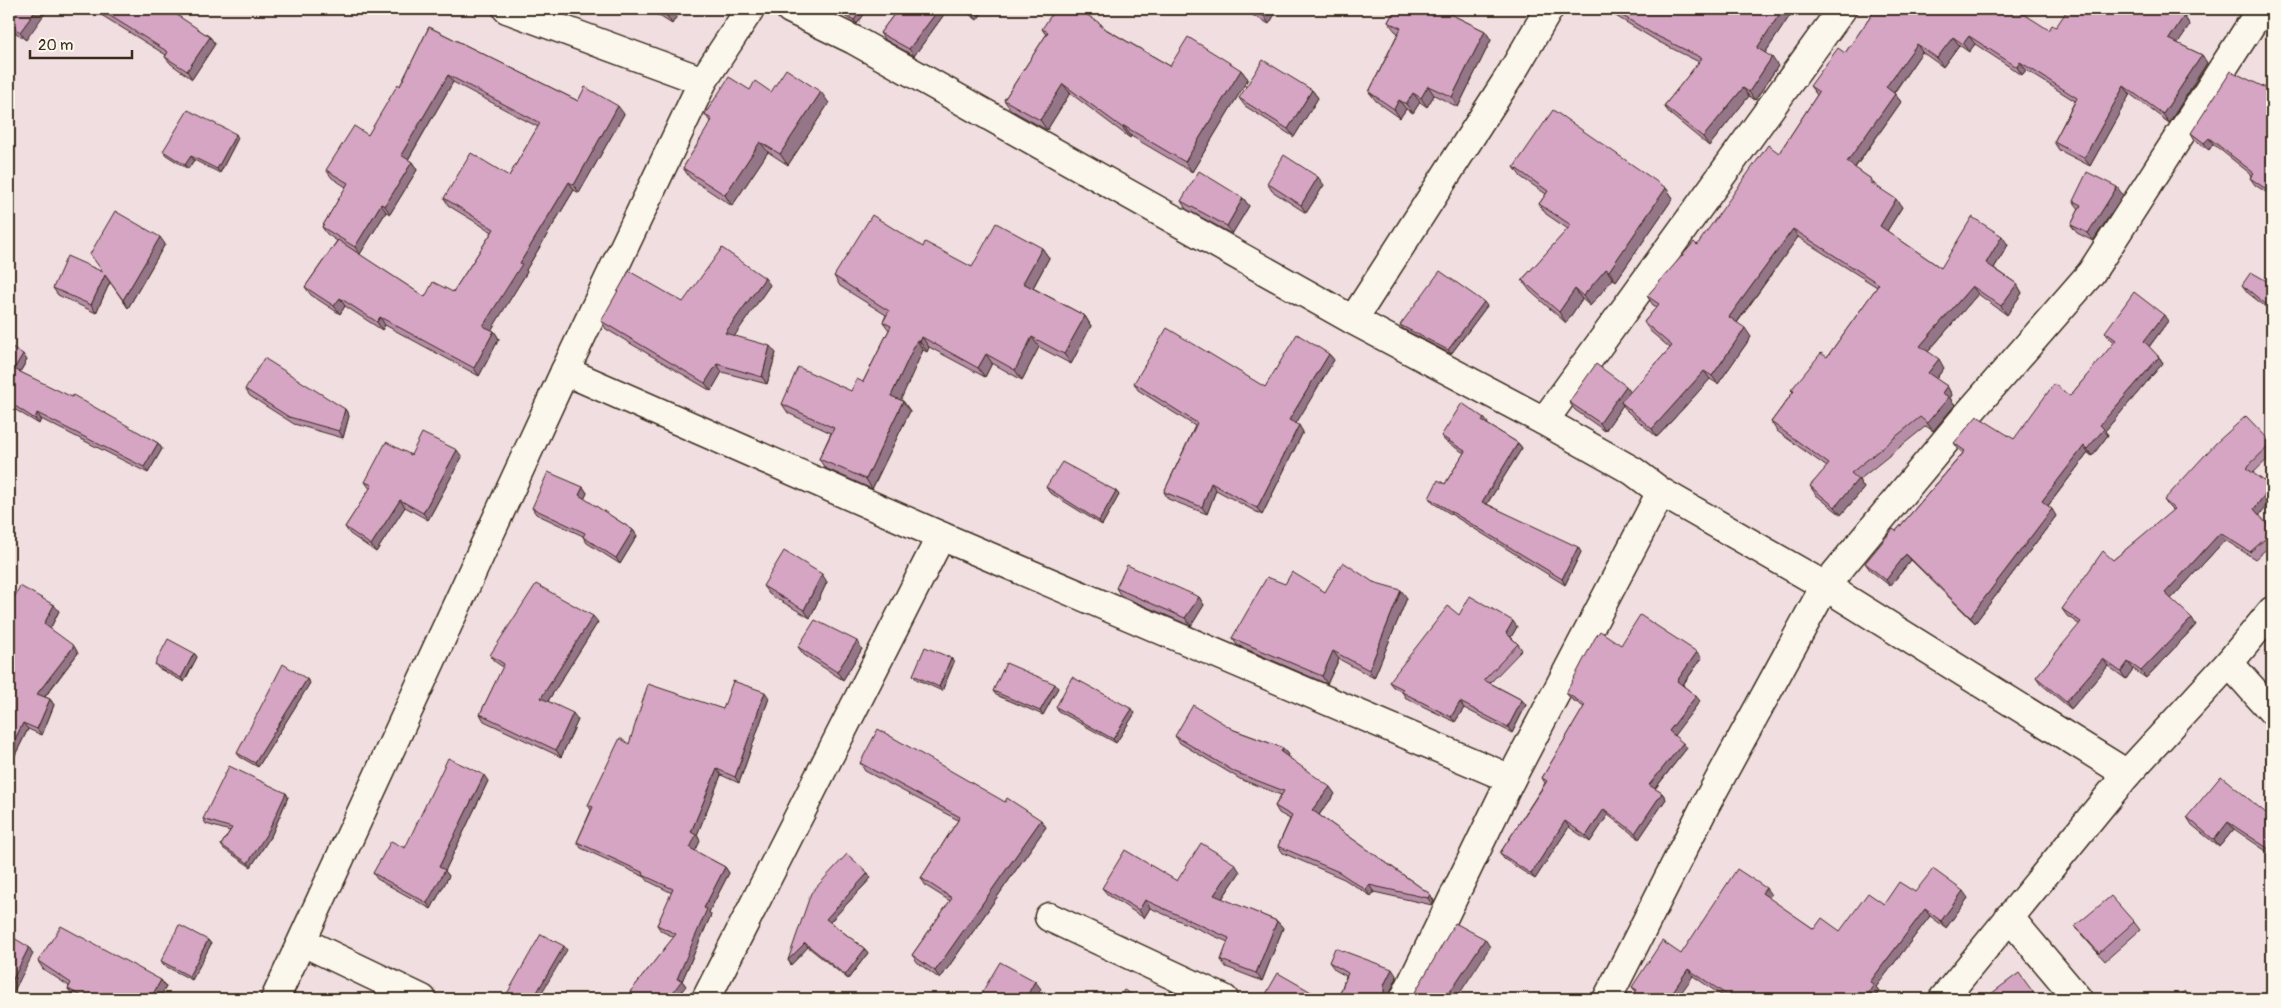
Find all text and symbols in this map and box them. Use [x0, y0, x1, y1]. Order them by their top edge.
scale bar [30, 28, 132, 60]
text: 20 m [38, 36, 73, 55]

